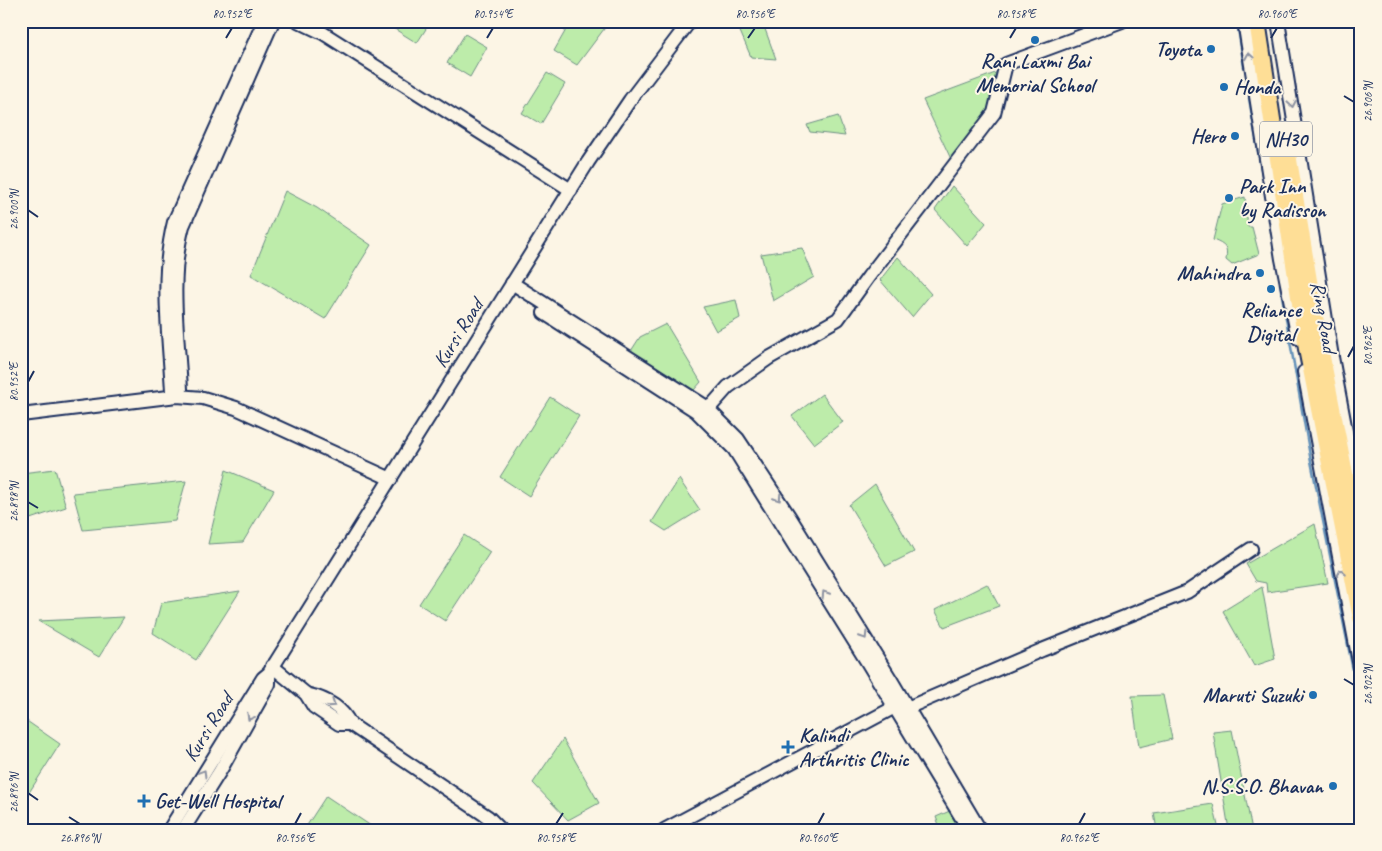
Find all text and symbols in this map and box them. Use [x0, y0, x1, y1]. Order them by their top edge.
text: 80.952°E [212, 6, 253, 22]
text: 80.954°E [473, 6, 514, 22]
text: 80.956°E [735, 6, 776, 22]
text: 80.958°E [996, 6, 1037, 22]
text: 80.960°E [1257, 6, 1298, 22]
marker: Rani Laxmi Bai Memorial School [1029, 34, 1041, 46]
place label: Toyota [1155, 36, 1203, 62]
marker: Toyota [1205, 43, 1217, 55]
place label: Rani Laxmi Bai Memorial School [976, 48, 1098, 98]
one-way arrow [1244, 51, 1254, 60]
place label: Honda [1234, 74, 1282, 100]
text: 26.906°N [1360, 80, 1376, 122]
marker: Honda [1218, 81, 1230, 93]
one-way arrow [1286, 99, 1296, 108]
road number: NH30 [1260, 122, 1312, 156]
place label: Hero [1191, 123, 1227, 149]
marker: Hero [1229, 130, 1241, 142]
place label: Park Inn by Radisson [1239, 173, 1327, 224]
text: 26.900°N [6, 188, 22, 230]
marker: Park Inn by Radisson [1223, 192, 1235, 204]
place label: Mahindra [1177, 260, 1252, 286]
marker: Mahindra [1254, 267, 1266, 279]
street label: Ring Road [1305, 279, 1344, 357]
marker: Reliance Digital [1265, 283, 1277, 295]
street label: Kursi Road [427, 292, 491, 372]
place label: Reliance Digital [1241, 297, 1303, 347]
text: 80.962°E [1360, 325, 1376, 366]
text: 80.952°E [6, 361, 22, 402]
text: 26.898°N [6, 480, 22, 522]
one-way arrow [771, 493, 781, 502]
one-way arrow [1336, 568, 1347, 577]
one-way arrow [822, 590, 832, 599]
one-way arrow [857, 630, 867, 639]
text: 26.902°N [1360, 663, 1376, 705]
place label: Maruti Suzuki [1203, 682, 1306, 708]
street label: Kursi Road [177, 686, 241, 766]
marker: Maruti Suzuki [1307, 689, 1319, 701]
one-way arrow [326, 698, 335, 708]
one-way arrow [247, 712, 257, 721]
place label: Kalindi Arthritis Clinic [799, 722, 910, 772]
marker: Kalindi Arthritis Clinic [781, 740, 795, 754]
one-way arrow [197, 770, 207, 779]
text: 26.896°N [6, 771, 22, 813]
place label: N.S.S.O. Bhavan [1201, 773, 1324, 799]
marker: N.S.S.O. Bhavan [1327, 780, 1339, 792]
place label: Get-Well Hospital [155, 788, 285, 814]
marker: Get-Well Hospital [137, 794, 151, 808]
text: 26.896°N [60, 830, 102, 846]
text: 80.956°E [275, 830, 316, 846]
text: 80.958°E [536, 830, 577, 846]
text: 80.960°E [798, 830, 839, 846]
text: 80.962°E [1059, 830, 1100, 846]

